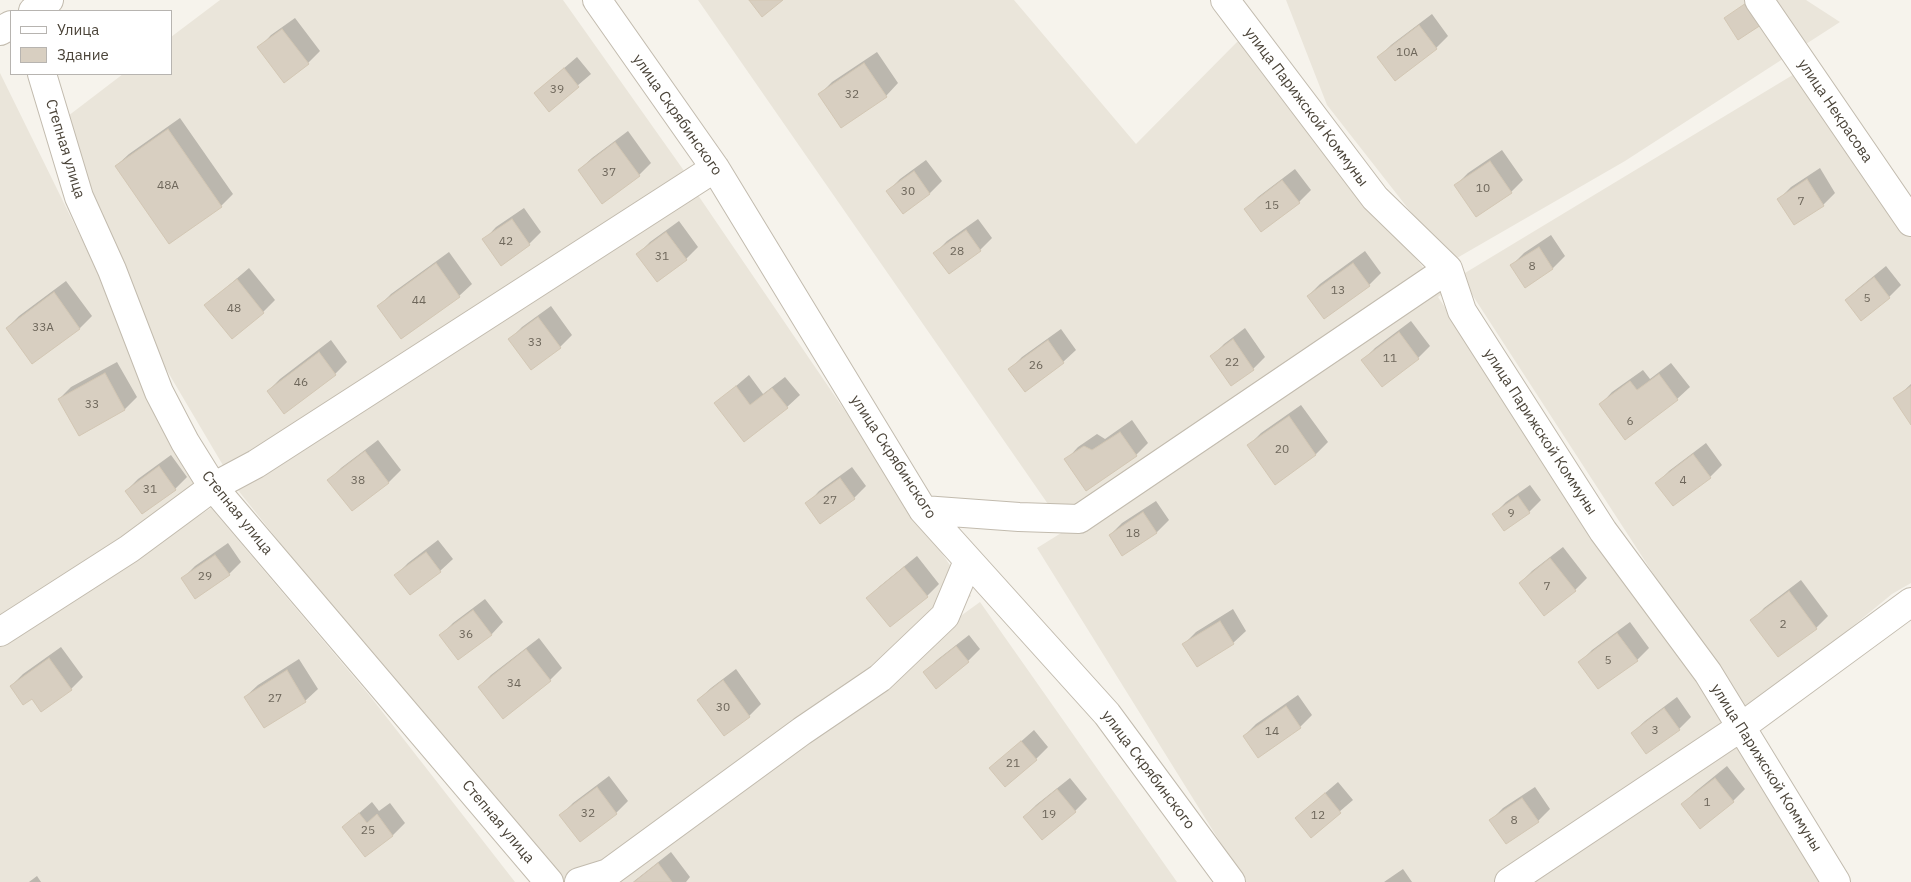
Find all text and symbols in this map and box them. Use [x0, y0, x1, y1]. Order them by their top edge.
legend [10, 10, 172, 75]
text: Улица [57, 20, 99, 39]
street label: улица Парижской Коммуны [1240, 24, 1372, 190]
text: Здание [57, 45, 109, 64]
house number: 10А [1396, 46, 1418, 60]
street label: улица Скрябинского [628, 51, 726, 179]
street label: улица Некрасова [1794, 56, 1876, 166]
house number: 39 [550, 83, 564, 97]
house number: 32 [845, 88, 859, 102]
street label: Степная улица [41, 97, 89, 201]
house number: 37 [602, 166, 616, 180]
house number: 48А [157, 179, 179, 193]
house number: 10 [1476, 182, 1490, 196]
house number: 30 [901, 185, 915, 199]
house number: 7 [1797, 195, 1805, 209]
house number: 15 [1265, 199, 1279, 213]
house number: 42 [499, 235, 513, 249]
house number: 28 [950, 245, 964, 259]
house number: 31 [655, 250, 669, 264]
house number: 8 [1528, 260, 1536, 274]
house number: 13 [1331, 284, 1345, 298]
house number: 5 [1863, 292, 1871, 306]
house number: 44 [412, 294, 426, 308]
house number: 48 [227, 302, 241, 316]
house number: 33А [32, 321, 54, 335]
house number: 33 [528, 336, 542, 350]
street label: улица Парижской Коммуны [1479, 345, 1601, 519]
house number: 11 [1383, 352, 1397, 366]
house number: 22 [1225, 356, 1239, 370]
house number: 26 [1029, 359, 1043, 373]
house number: 46 [294, 376, 308, 390]
street label: улица Скрябинского [846, 392, 940, 522]
house number: 33 [85, 398, 99, 412]
house number: 6 [1626, 415, 1634, 429]
house number: 20 [1275, 443, 1289, 457]
street label: Степная улица [198, 467, 276, 559]
house number: 38 [351, 474, 365, 488]
house number: 4 [1679, 474, 1687, 488]
house number: 31 [143, 483, 157, 497]
house number: 27 [823, 494, 837, 508]
house number: 9 [1507, 507, 1515, 521]
house number: 18 [1126, 527, 1140, 541]
house number: 29 [198, 570, 212, 584]
house number: 7 [1543, 580, 1551, 594]
house number: 2 [1779, 618, 1787, 632]
house number: 36 [459, 628, 473, 642]
house number: 5 [1604, 654, 1612, 668]
house number: 34 [507, 677, 521, 691]
street label: улица Парижской Коммуны [1707, 681, 1825, 855]
house number: 27 [268, 692, 282, 706]
house number: 30 [716, 701, 730, 715]
street label: улица Скрябинского [1097, 707, 1199, 833]
house number: 3 [1651, 724, 1659, 738]
house number: 14 [1265, 725, 1279, 739]
house number: 21 [1006, 757, 1020, 771]
street label: Степная улица [458, 777, 538, 867]
house number: 1 [1703, 796, 1711, 810]
house number: 32 [581, 807, 595, 821]
house number: 19 [1042, 808, 1056, 822]
house number: 12 [1311, 809, 1325, 823]
house number: 8 [1510, 814, 1518, 828]
house number: 25 [361, 824, 375, 838]

